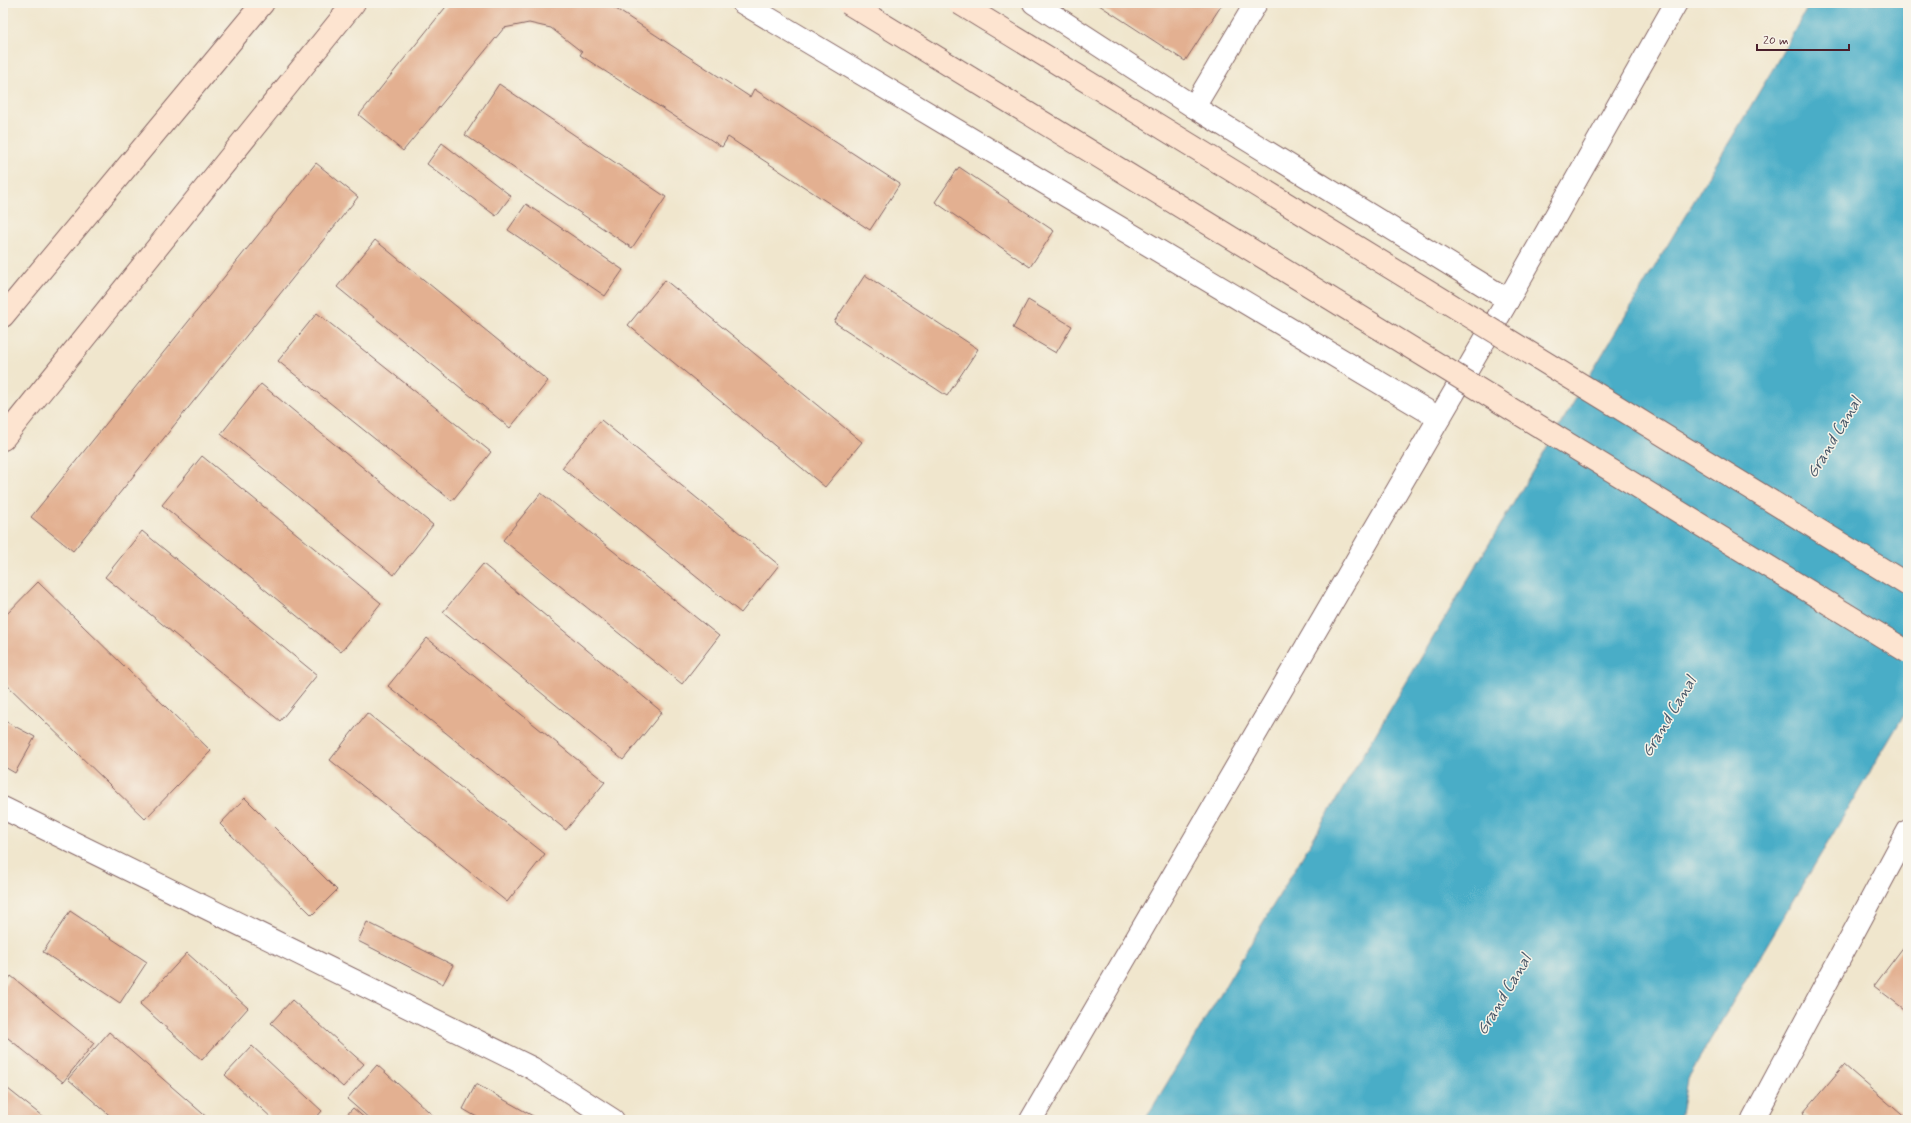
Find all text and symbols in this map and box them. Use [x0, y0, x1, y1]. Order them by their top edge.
scale bar [1757, 26, 1849, 52]
text: 20 m [1763, 33, 1789, 49]
water label: Grand Canal [1802, 392, 1867, 482]
water label: Grand Canal [1637, 671, 1702, 761]
water label: Grand Canal [1472, 949, 1537, 1039]

